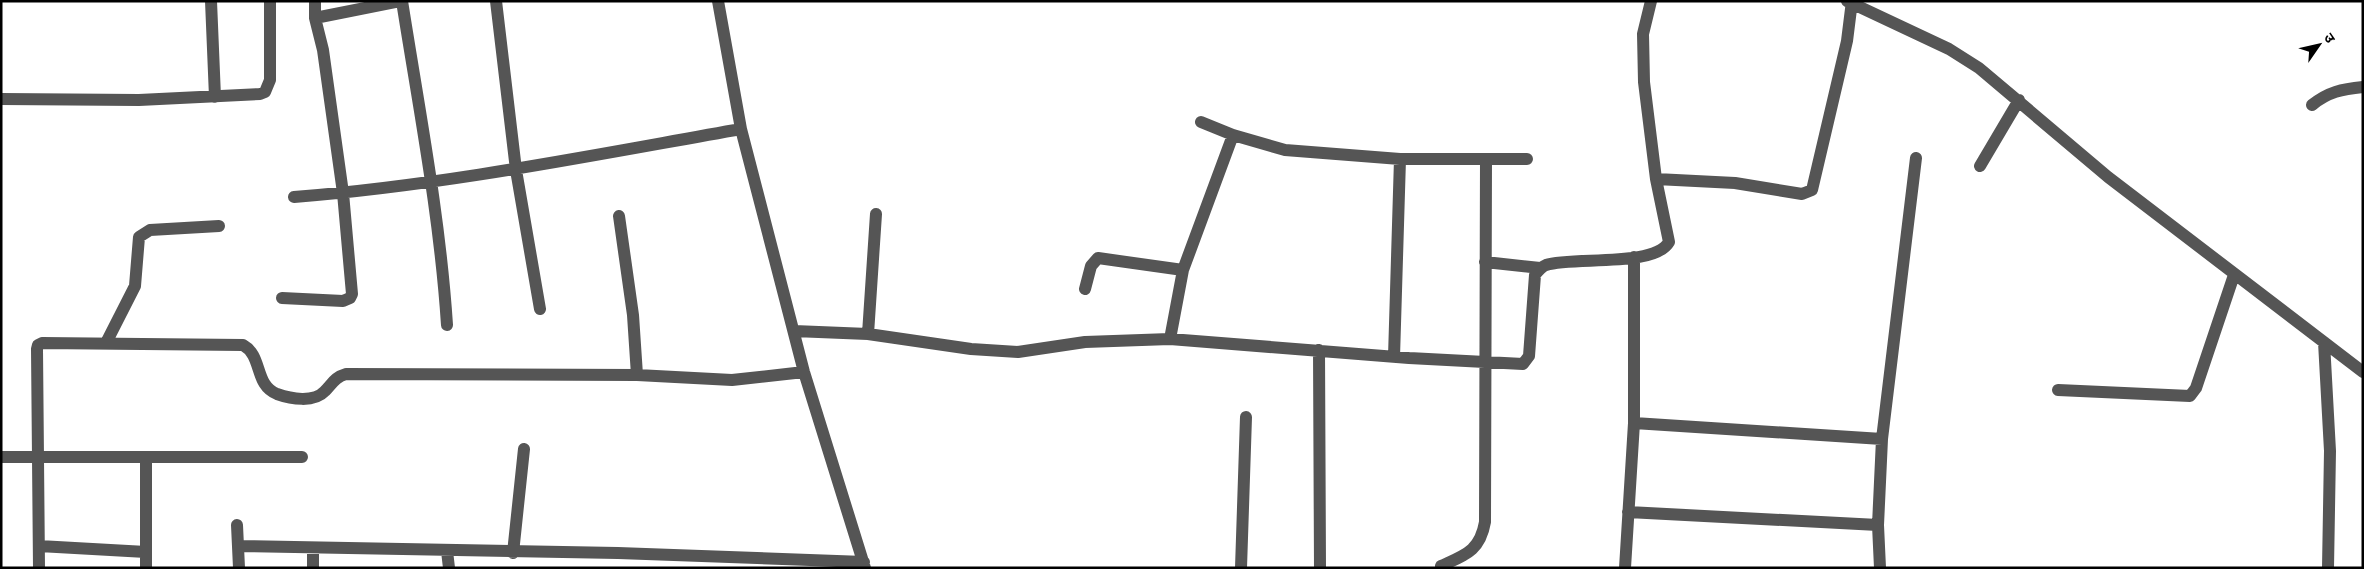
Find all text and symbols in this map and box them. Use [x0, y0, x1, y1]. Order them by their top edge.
north arrow [2294, 20, 2344, 70]
text: उ [2319, 30, 2338, 47]

